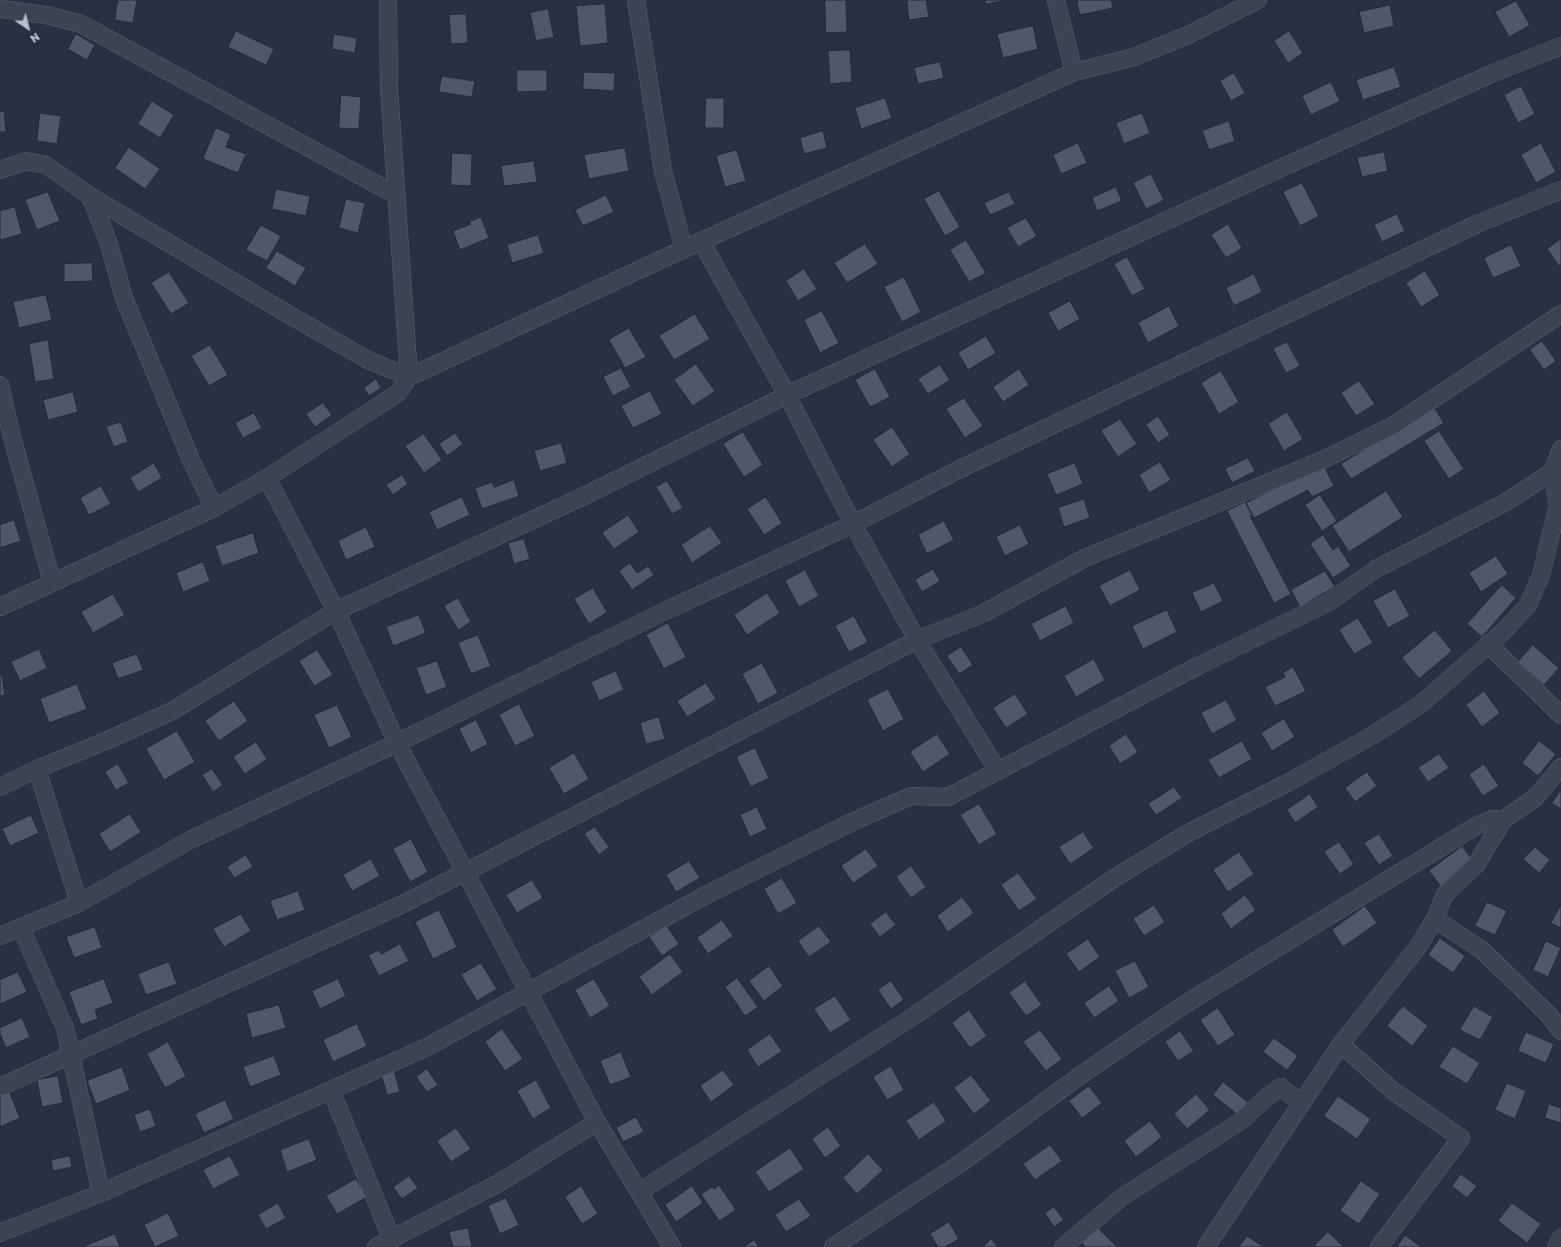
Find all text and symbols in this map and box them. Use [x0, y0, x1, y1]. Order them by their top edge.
north arrow [8, 8, 48, 48]
text: N [28, 31, 42, 46]

